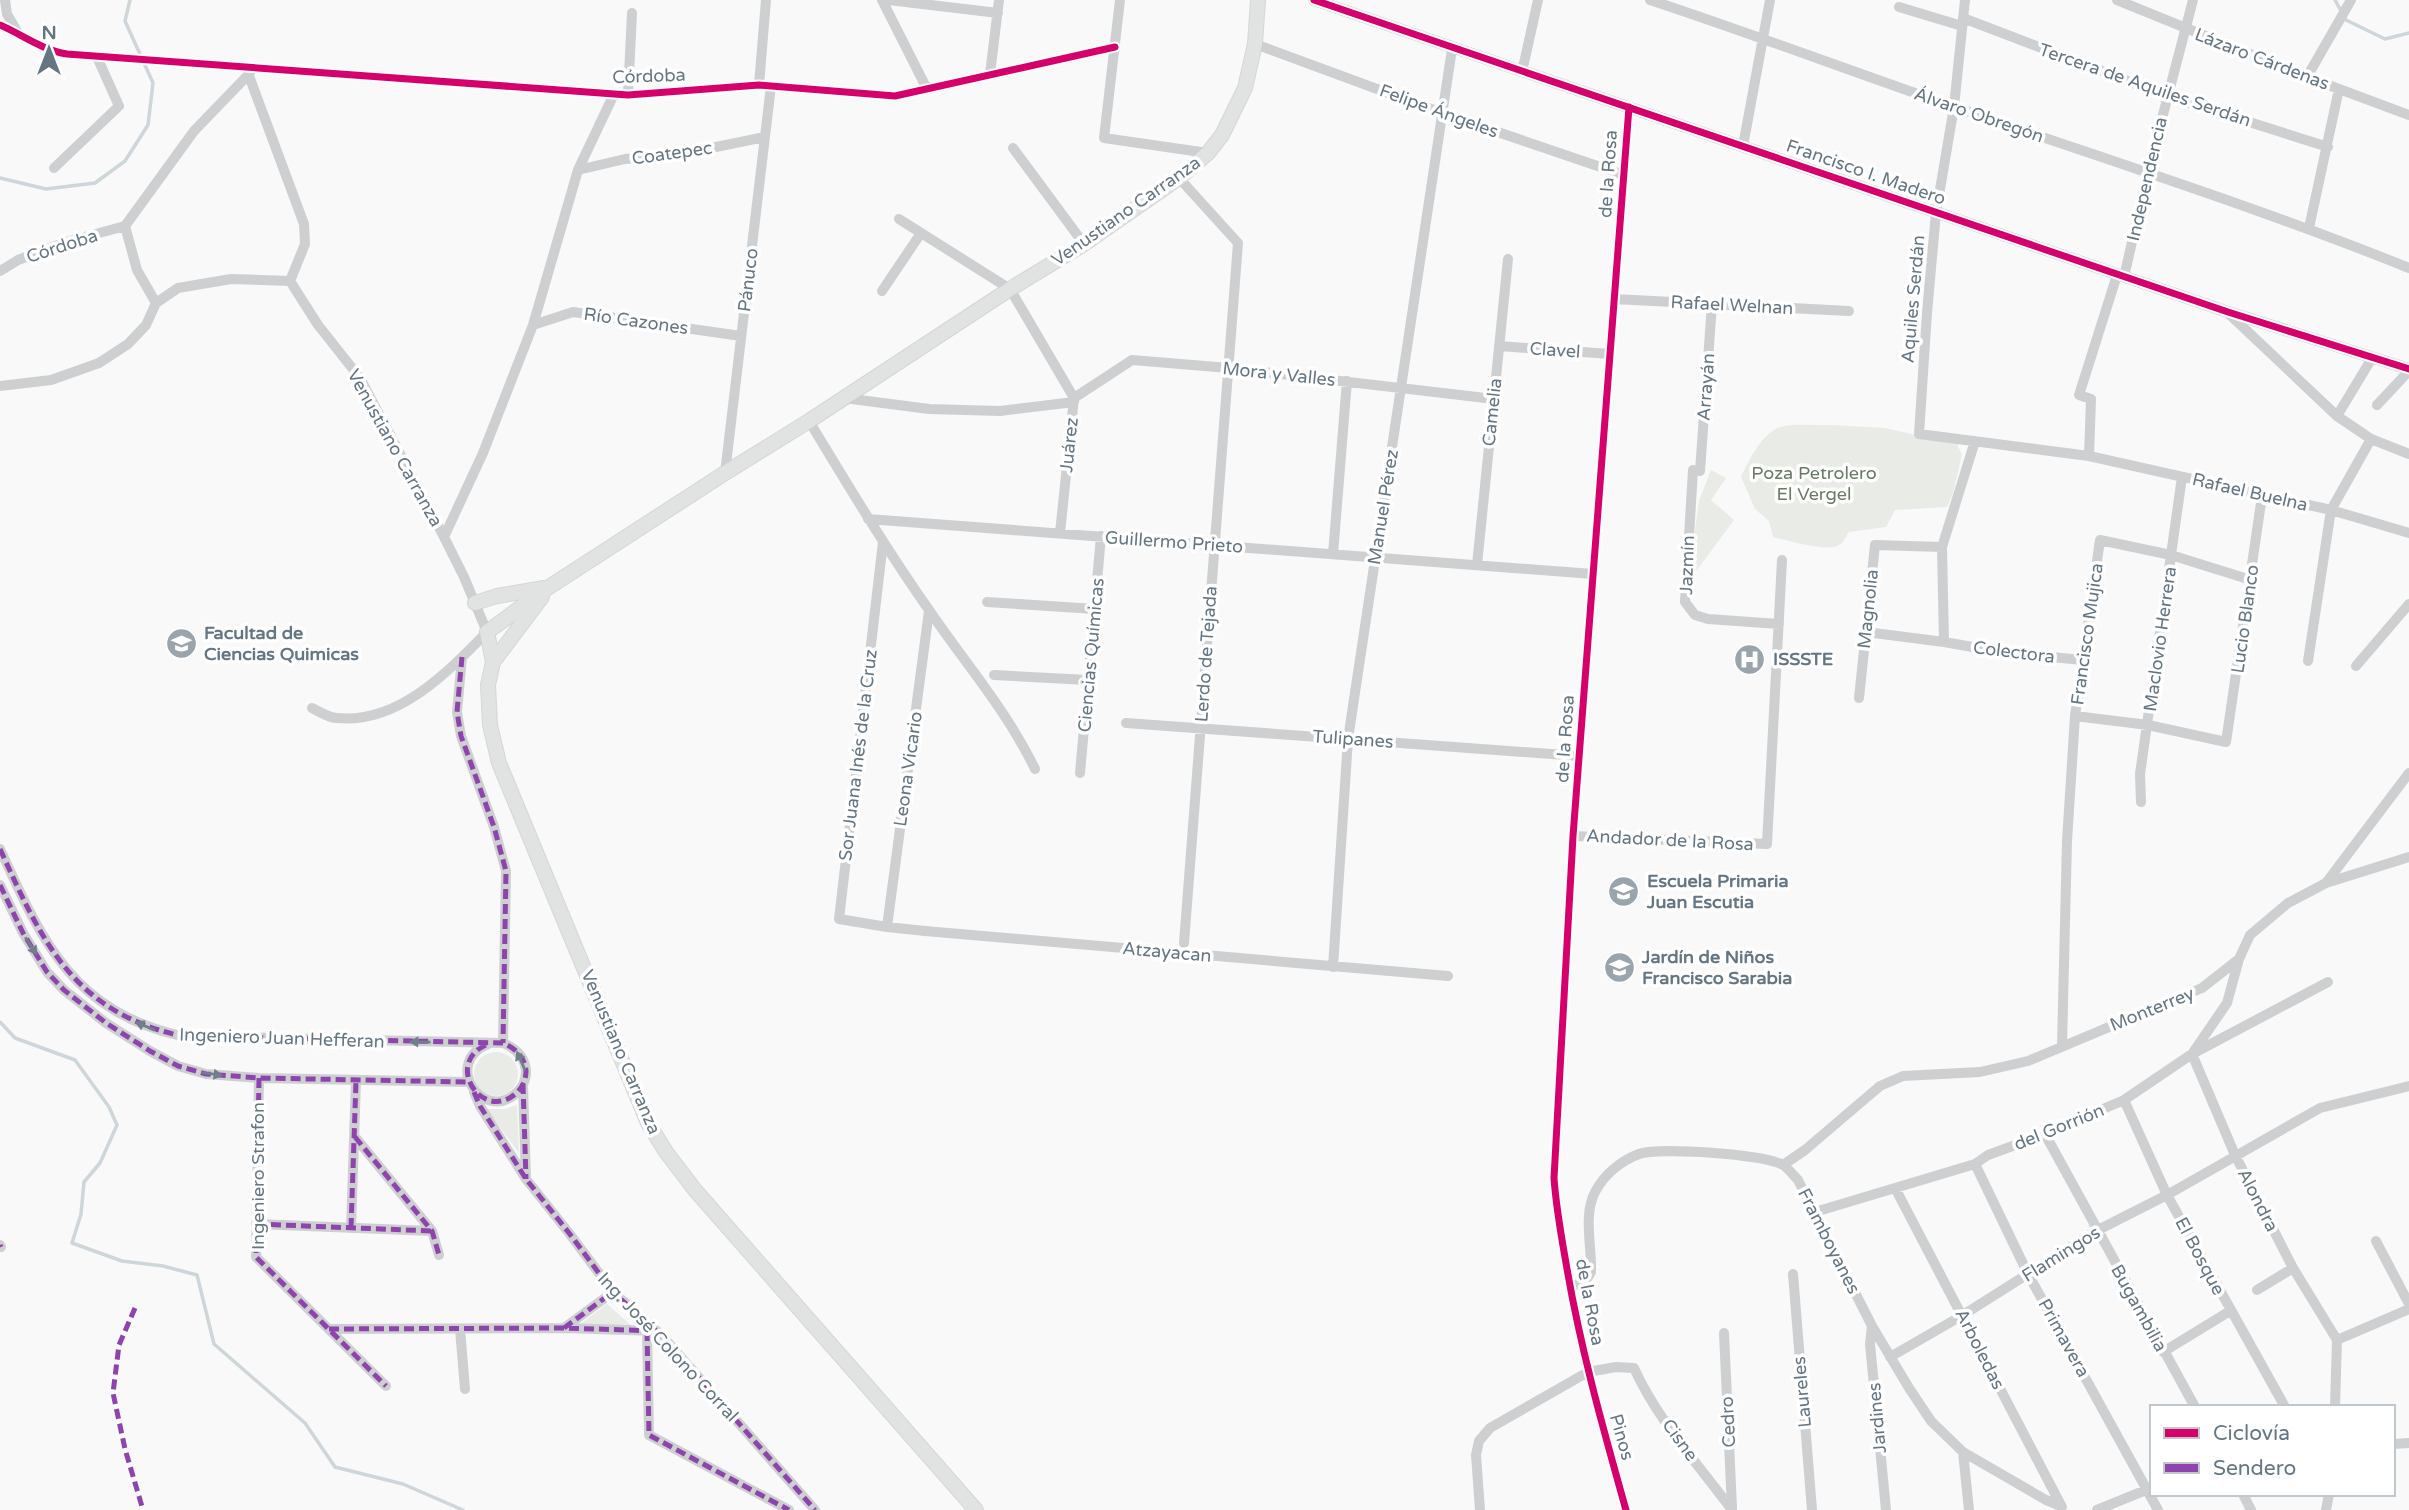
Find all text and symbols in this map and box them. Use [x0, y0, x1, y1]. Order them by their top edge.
north arrow [14, 14, 84, 84]
text: N [41, 22, 57, 44]
street label: Lázaro Cárdenas [2192, 23, 2332, 95]
street label: Tercera de Aquiles Serdán [2036, 38, 2254, 132]
street label: Córdoba [612, 64, 686, 88]
street label: Felipe Ángeles [1377, 79, 1501, 143]
street label: Álvaro Obregón [1911, 83, 2047, 147]
street label: Independencia [2122, 115, 2172, 243]
street label: de la Rosa [1594, 129, 1622, 219]
street label: Francisco I. Madero [1783, 134, 1949, 210]
street label: Coatepec [630, 136, 714, 170]
street label: Venustiano Carranza [1047, 151, 1205, 271]
street label: Córdoba [24, 224, 100, 268]
street label: Aquiles Serdán [1896, 234, 1930, 364]
street label: Pánuco [733, 247, 763, 313]
street label: Rafael Welnan [1670, 291, 1794, 319]
street label: Río Cazones [582, 303, 690, 339]
street label: Clavel [1529, 337, 1581, 363]
street label: Arrayán [1693, 352, 1719, 422]
street label: Mora y Valles [1221, 357, 1337, 391]
street label: Venustiano Carranza [343, 365, 447, 531]
street label: Camelia [1477, 377, 1507, 447]
street label: Juárez [1055, 416, 1083, 474]
street label: Manuel Pérez [1363, 448, 1403, 566]
park label: Poza Petrolero El Vergel [1751, 462, 1877, 505]
street label: Rafael Buelna [2190, 468, 2310, 516]
street label: Guillermo Prieto [1104, 526, 1244, 558]
street label: Jazmín [1675, 535, 1699, 595]
street label: Francisco Mujica [2066, 562, 2108, 706]
street label: Lucio Blanco [2226, 563, 2264, 675]
street label: Maclovio Herrera [2139, 565, 2181, 713]
street label: Magnolia [1853, 568, 1883, 650]
street label: Ciencias Químicas [1073, 577, 1109, 733]
street label: Lerdo de Tejada [1190, 585, 1222, 723]
place label: Facultad de Ciencias Quimicas [204, 622, 359, 665]
school or university icon: Facultad de Ciencias Quimicas [164, 626, 198, 660]
street label: Colectora [1972, 636, 2056, 668]
hospital icon: ISSSTE [1733, 642, 1767, 676]
street label: Sor Juana Inés de la Cruz [834, 648, 882, 862]
place label: ISSSTE [1773, 648, 1833, 670]
street label: de la Rosa [1551, 694, 1579, 784]
street label: Leona Vicario [889, 710, 927, 828]
street label: Tulipanes [1312, 725, 1394, 753]
street label: Andador de la Rosa [1586, 825, 1754, 855]
place label: Escuela Primaria Juan Escutia [1646, 870, 1789, 913]
school or university icon: Escuela Primaria Juan Escutia [1607, 874, 1641, 908]
one-way arrow [24, 937, 38, 955]
street label: Atzayacan [1122, 937, 1212, 967]
place label: Jardín de Niños Francisco Sarabia [1641, 946, 1792, 989]
school or university icon: Jardín de Niños Francisco Sarabia [1602, 950, 1636, 984]
street label: Venustiano Carranza [576, 966, 666, 1138]
street label: Monterrey [2107, 982, 2198, 1036]
one-way arrow [135, 1020, 156, 1031]
street label: Ingeniero Juan Hefferan [179, 1023, 385, 1053]
one-way arrow [409, 1036, 431, 1048]
one-way arrow [515, 1050, 526, 1071]
one-way arrow [201, 1068, 223, 1079]
street label: del Gorrión [2011, 1099, 2107, 1155]
street label: Ingeniero Strafon [247, 1102, 269, 1250]
street label: Alondra [2233, 1165, 2283, 1235]
street label: Framboyanes [1793, 1184, 1865, 1298]
street label: El Bosque [2170, 1213, 2230, 1299]
street label: Flamingos [2018, 1221, 2104, 1287]
street label: de la Rosa [1571, 1257, 1609, 1347]
street label: Bugambilia [2106, 1261, 2172, 1355]
street label: Ing. José Colono Corral [593, 1268, 743, 1426]
street label: Primavera [2033, 1295, 2095, 1381]
street label: Arboledas [1950, 1305, 2010, 1393]
street label: Laureles [1788, 1355, 1816, 1429]
street label: Jardines [1863, 1382, 1891, 1454]
street label: Cedro [1716, 1396, 1740, 1448]
legend [2150, 1405, 2395, 1496]
street label: Pinos [1605, 1411, 1639, 1463]
street label: Cisne [1657, 1415, 1703, 1465]
text: Ciclovía [2213, 1421, 2290, 1446]
text: Sendero [2213, 1456, 2296, 1481]

